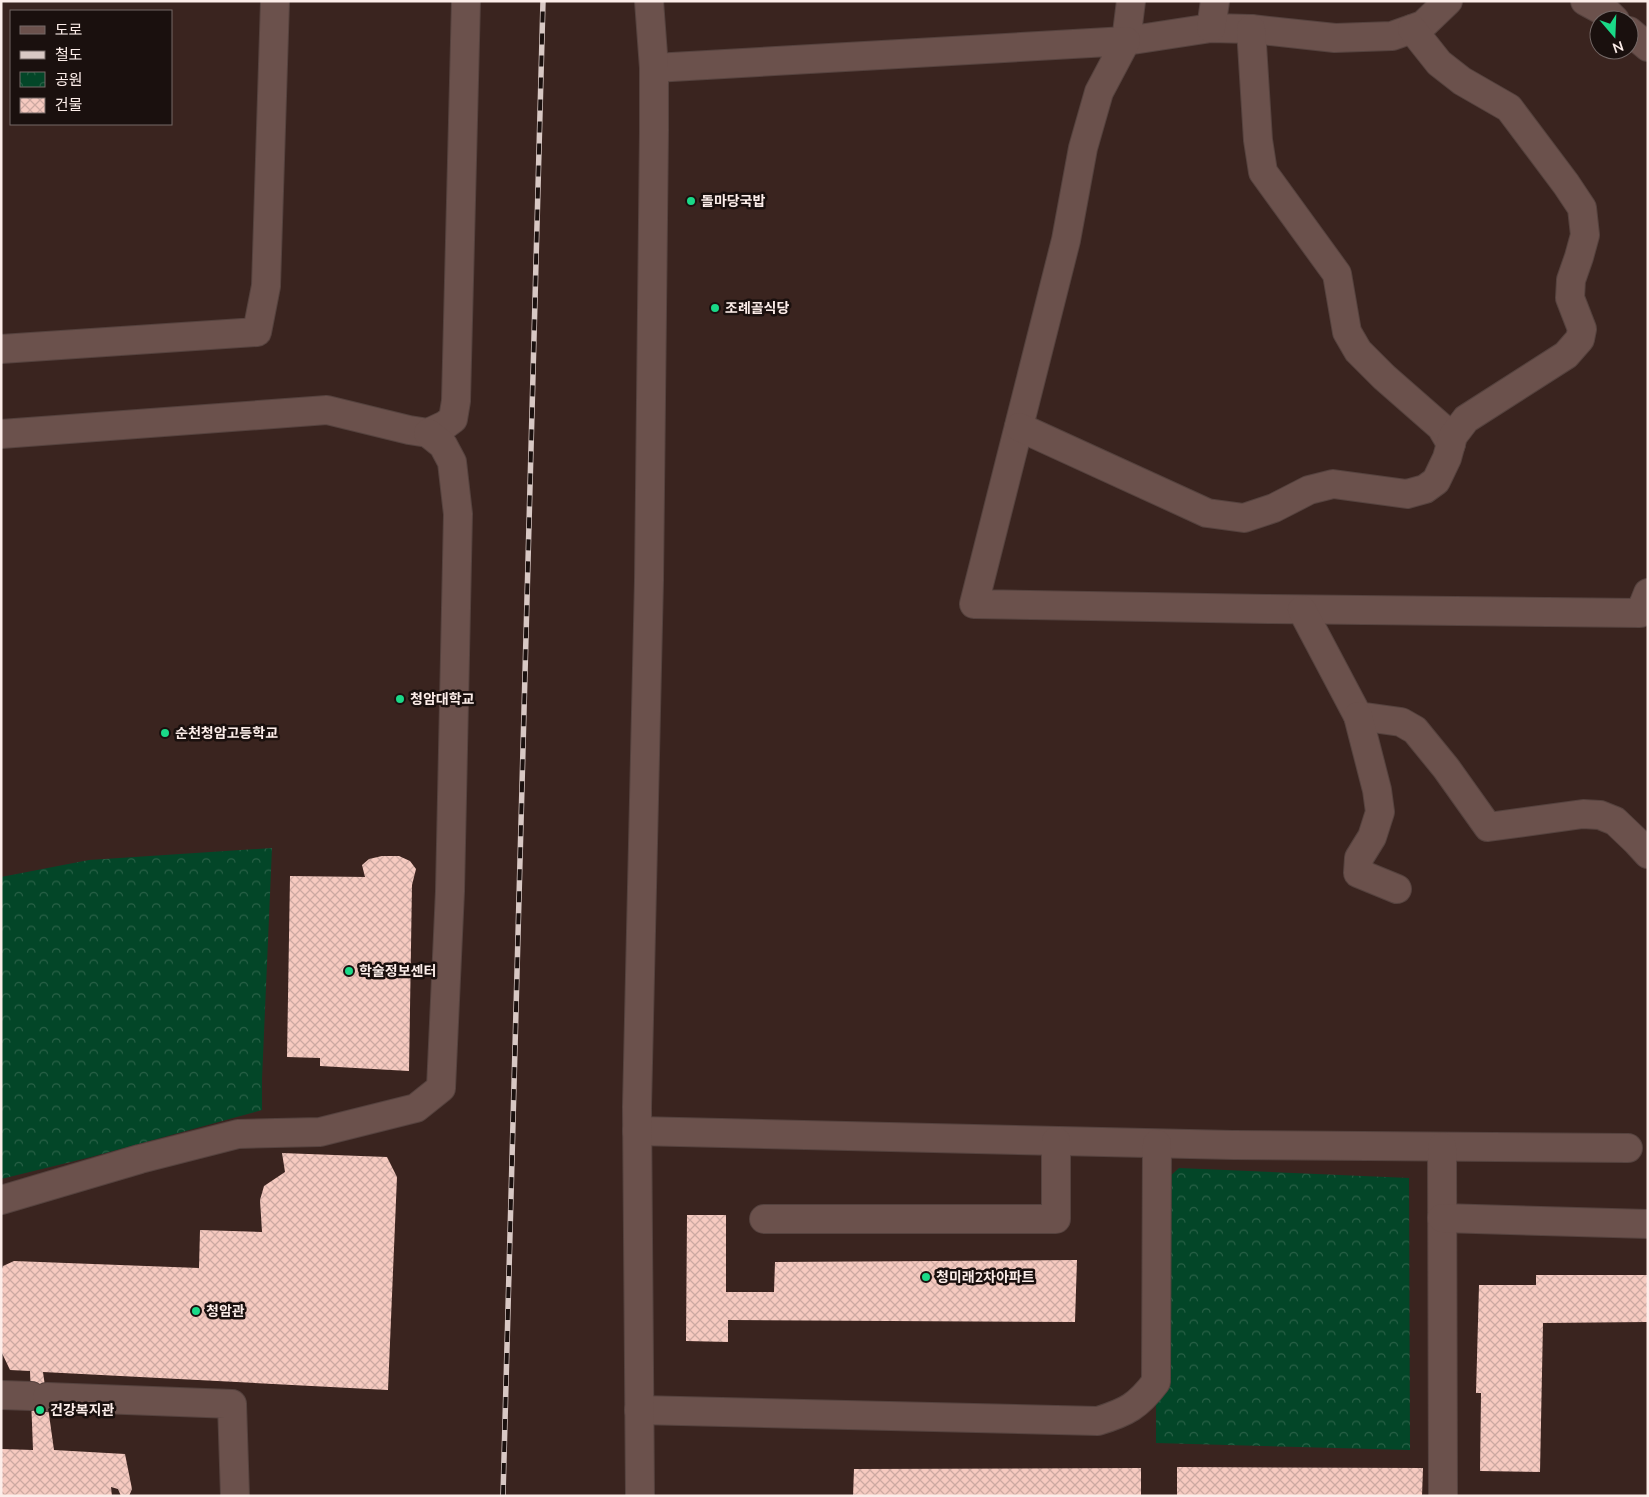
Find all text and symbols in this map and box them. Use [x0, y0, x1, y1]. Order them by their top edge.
legend [10, 10, 172, 125]
north arrow [1589, 10, 1639, 60]
text: 도로 [55, 20, 83, 39]
text: N [1610, 37, 1626, 58]
text: 철도 [55, 45, 83, 64]
text: 공원 [55, 70, 83, 89]
text: 건물 [55, 95, 83, 114]
place label: 돌마당국밥 [701, 192, 766, 210]
marker: 돌마당국밥 [685, 195, 697, 207]
place label: 조례골식당 [725, 299, 790, 317]
marker: 조례골식당 [709, 302, 721, 314]
place label: 청암대학교 [410, 690, 475, 708]
marker: 청암대학교 [394, 693, 406, 705]
place label: 순천청암고등학교 [175, 724, 278, 742]
marker: 순천청암고등학교 [159, 727, 171, 739]
place label: 학술정보센터 [359, 962, 436, 980]
marker: 학술정보센터 [343, 965, 355, 977]
place label: 청미래2차아파트 [936, 1268, 1035, 1286]
marker: 청미래2차아파트 [920, 1271, 932, 1283]
place label: 청암관 [206, 1302, 245, 1320]
marker: 청암관 [190, 1305, 202, 1317]
place label: 건강복지관 [50, 1401, 115, 1419]
marker: 건강복지관 [34, 1404, 46, 1416]

